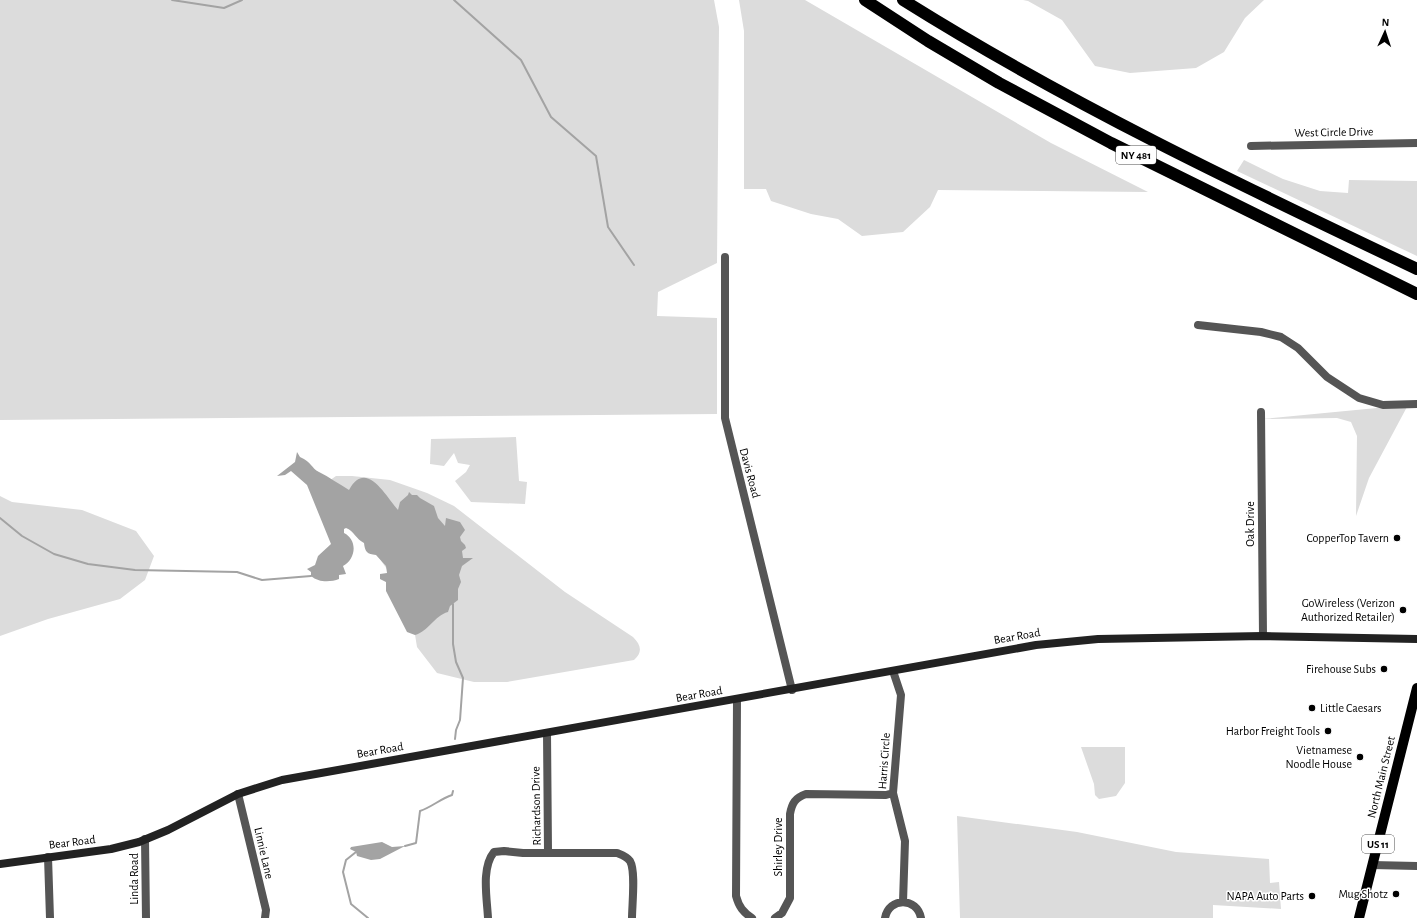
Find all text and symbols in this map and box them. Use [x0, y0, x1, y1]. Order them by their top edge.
north arrow [1365, 12, 1405, 52]
text: N [1381, 17, 1390, 28]
street label: West Circle Drive [1294, 125, 1374, 139]
road number: NY 481 [1116, 146, 1156, 164]
street label: Davis Road [738, 447, 762, 499]
street label: Oak Drive [1244, 501, 1256, 547]
place label: CopperTop Tavern [1306, 532, 1389, 544]
marker: CopperTop Tavern [1392, 533, 1402, 543]
place label: GoWireless (Verizon Authorized Retailer) [1301, 597, 1395, 623]
marker: GoWireless (Verizon Authorized Retailer) [1398, 605, 1408, 615]
street label: Bear Road [993, 626, 1041, 646]
place label: Firehouse Subs [1306, 663, 1376, 675]
marker: Firehouse Subs [1379, 664, 1389, 674]
street label: Bear Road [675, 684, 723, 704]
place label: Little Caesars [1320, 702, 1382, 714]
marker: Little Caesars [1307, 703, 1317, 713]
place label: Harbor Freight Tools [1226, 725, 1320, 737]
marker: Harbor Freight Tools [1323, 726, 1333, 736]
street label: Harris Circle [876, 732, 892, 790]
street label: North Main Street [1365, 735, 1397, 819]
street label: Bear Road [356, 740, 404, 760]
place label: Vietnamese Noodle House [1286, 744, 1352, 770]
marker: Vietnamese Noodle House [1355, 752, 1365, 762]
street label: Richardson Drive [529, 766, 543, 846]
street label: Shirley Drive [772, 817, 785, 877]
street label: Linnie Lane [252, 826, 276, 880]
street label: Bear Road [48, 833, 96, 851]
road number: US 11 [1362, 835, 1394, 853]
street label: Linda Road [128, 853, 140, 905]
place label: Mug Shotz [1338, 888, 1388, 900]
marker: Mug Shotz [1391, 889, 1401, 899]
place label: NAPA Auto Parts [1226, 890, 1304, 902]
marker: NAPA Auto Parts [1307, 891, 1317, 901]

